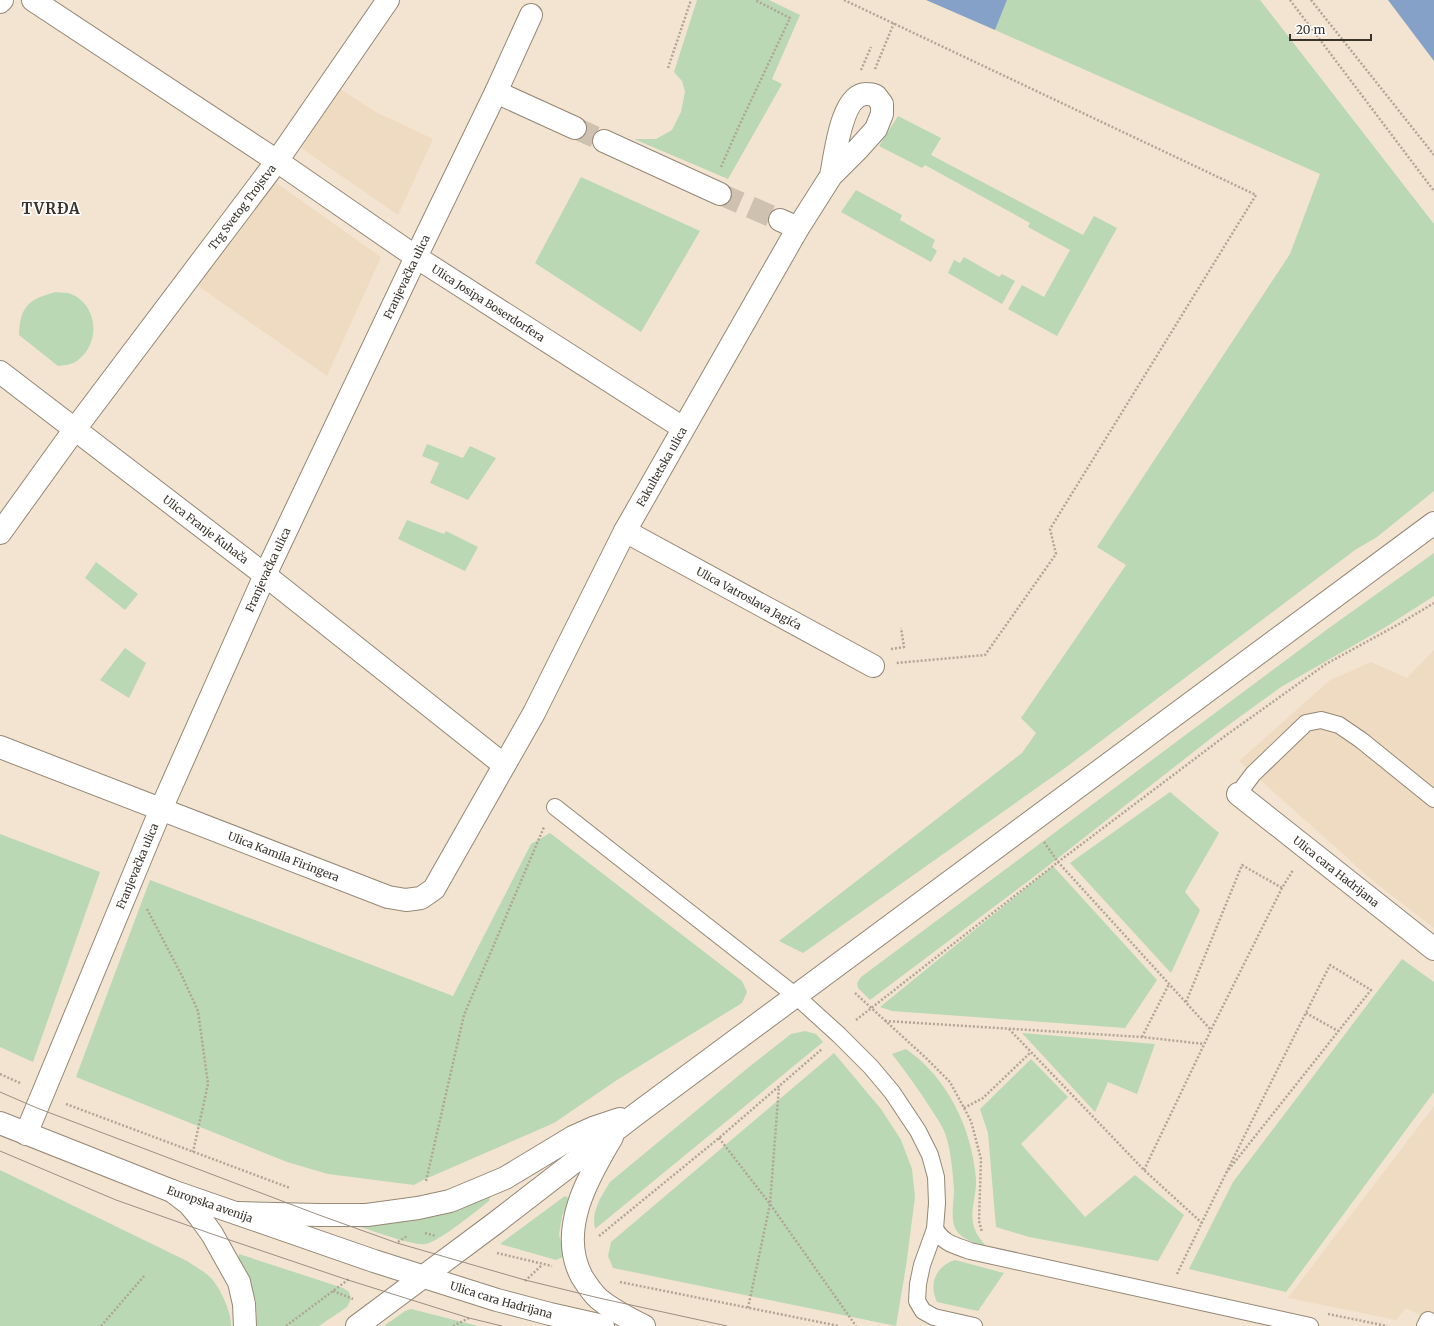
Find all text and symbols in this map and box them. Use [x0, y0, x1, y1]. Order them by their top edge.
scale bar [1290, 16, 1371, 42]
text: 20 m [1296, 22, 1325, 37]
street label: Trg Svetog Trojstva [205, 162, 279, 253]
district label: TVRĐA [21, 199, 81, 218]
street label: Franjevačka ulica [381, 232, 433, 321]
street label: Ulica Josipa Boserdorfera [429, 262, 548, 345]
street label: Fakultetska ulica [633, 424, 690, 509]
street label: Ulica Franje Kuhača [160, 492, 251, 567]
street label: Franjevačka ulica [242, 525, 294, 614]
street label: Ulica Vatroslava Jagića [694, 564, 804, 633]
street label: Franjevačka ulica [113, 821, 161, 911]
street label: Ulica Kamila Firingera [226, 829, 341, 884]
street label: Ulica cara Hadrijana [1290, 833, 1382, 910]
street label: Europska avenija [165, 1183, 255, 1225]
street label: Ulica cara Hadrijana [448, 1279, 554, 1321]

